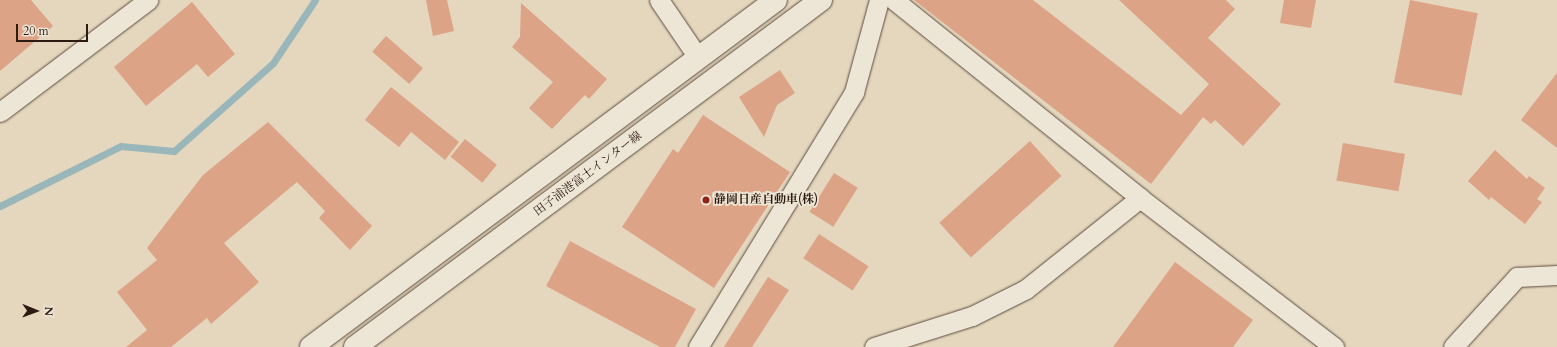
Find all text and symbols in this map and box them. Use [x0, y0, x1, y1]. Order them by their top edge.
scale bar [18, 16, 90, 42]
text: 20 m [23, 23, 49, 39]
street label: 田子浦港富士インター線 [531, 129, 645, 219]
place label: 静岡日産自動車(株) [714, 193, 818, 207]
marker: 静岡日産自動車(株) [701, 195, 711, 205]
north arrow [16, 291, 56, 331]
text: N [41, 306, 56, 316]

